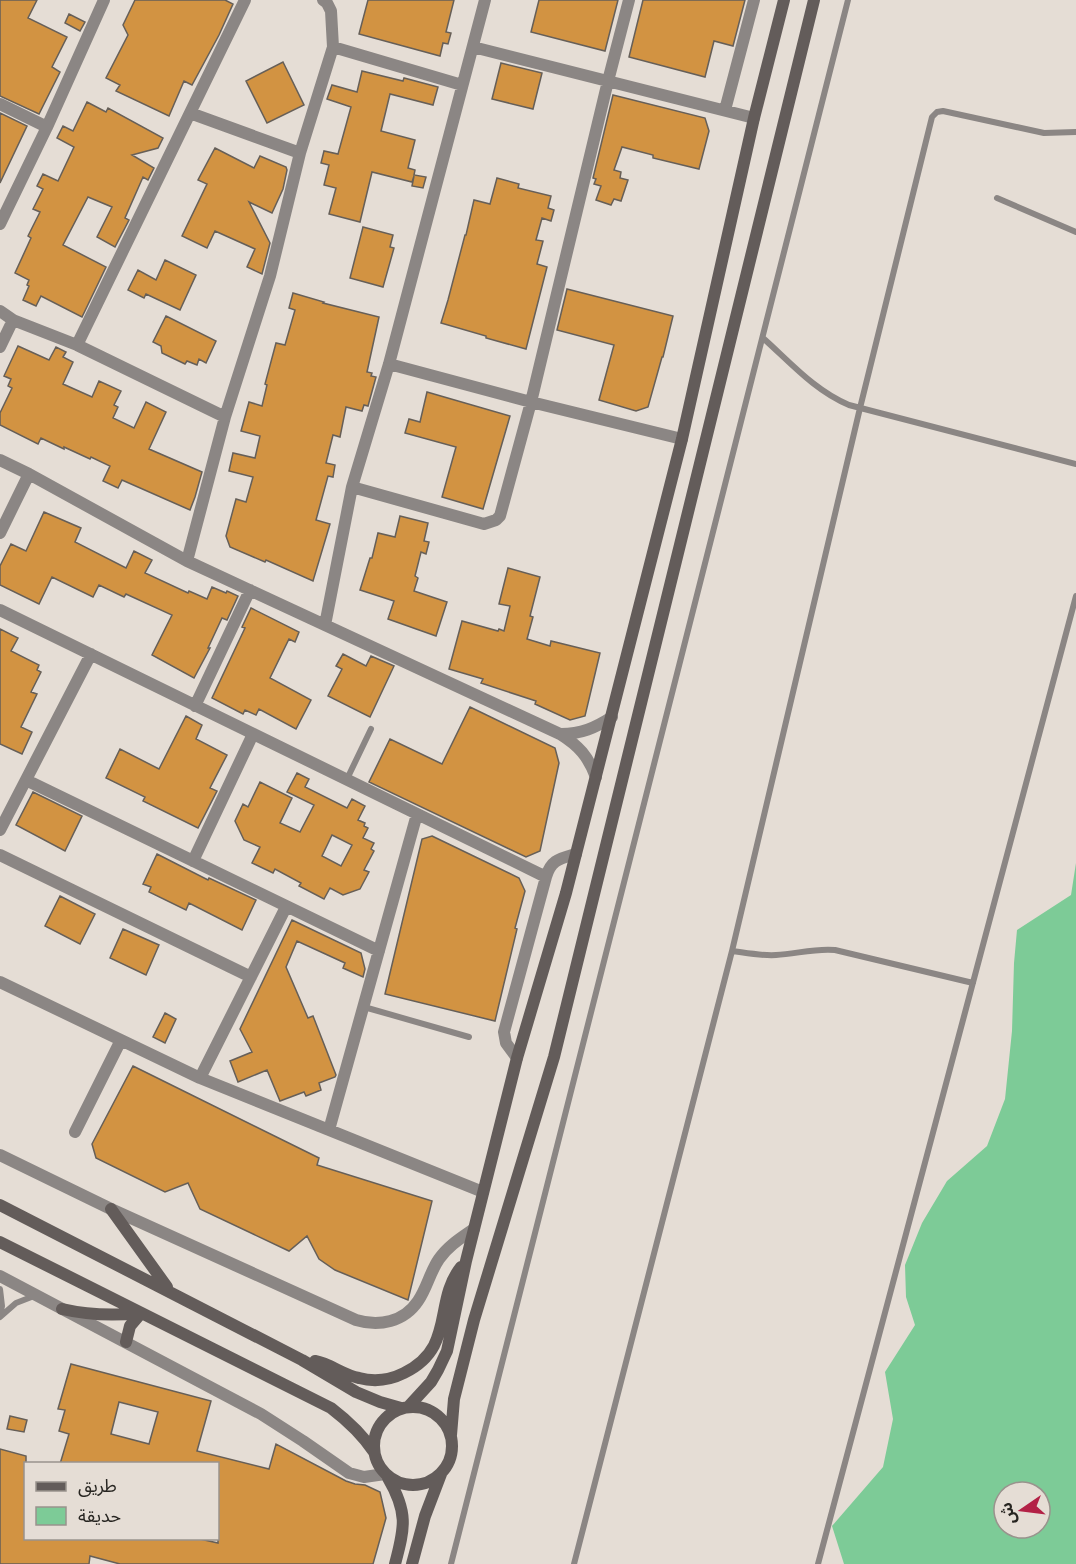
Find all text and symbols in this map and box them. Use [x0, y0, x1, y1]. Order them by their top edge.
legend [24, 1462, 219, 1540]
text: طريق [78, 1475, 117, 1497]
north arrow [992, 1480, 1052, 1540]
text: ش [996, 1500, 1020, 1526]
text: حديقة [78, 1505, 121, 1525]

